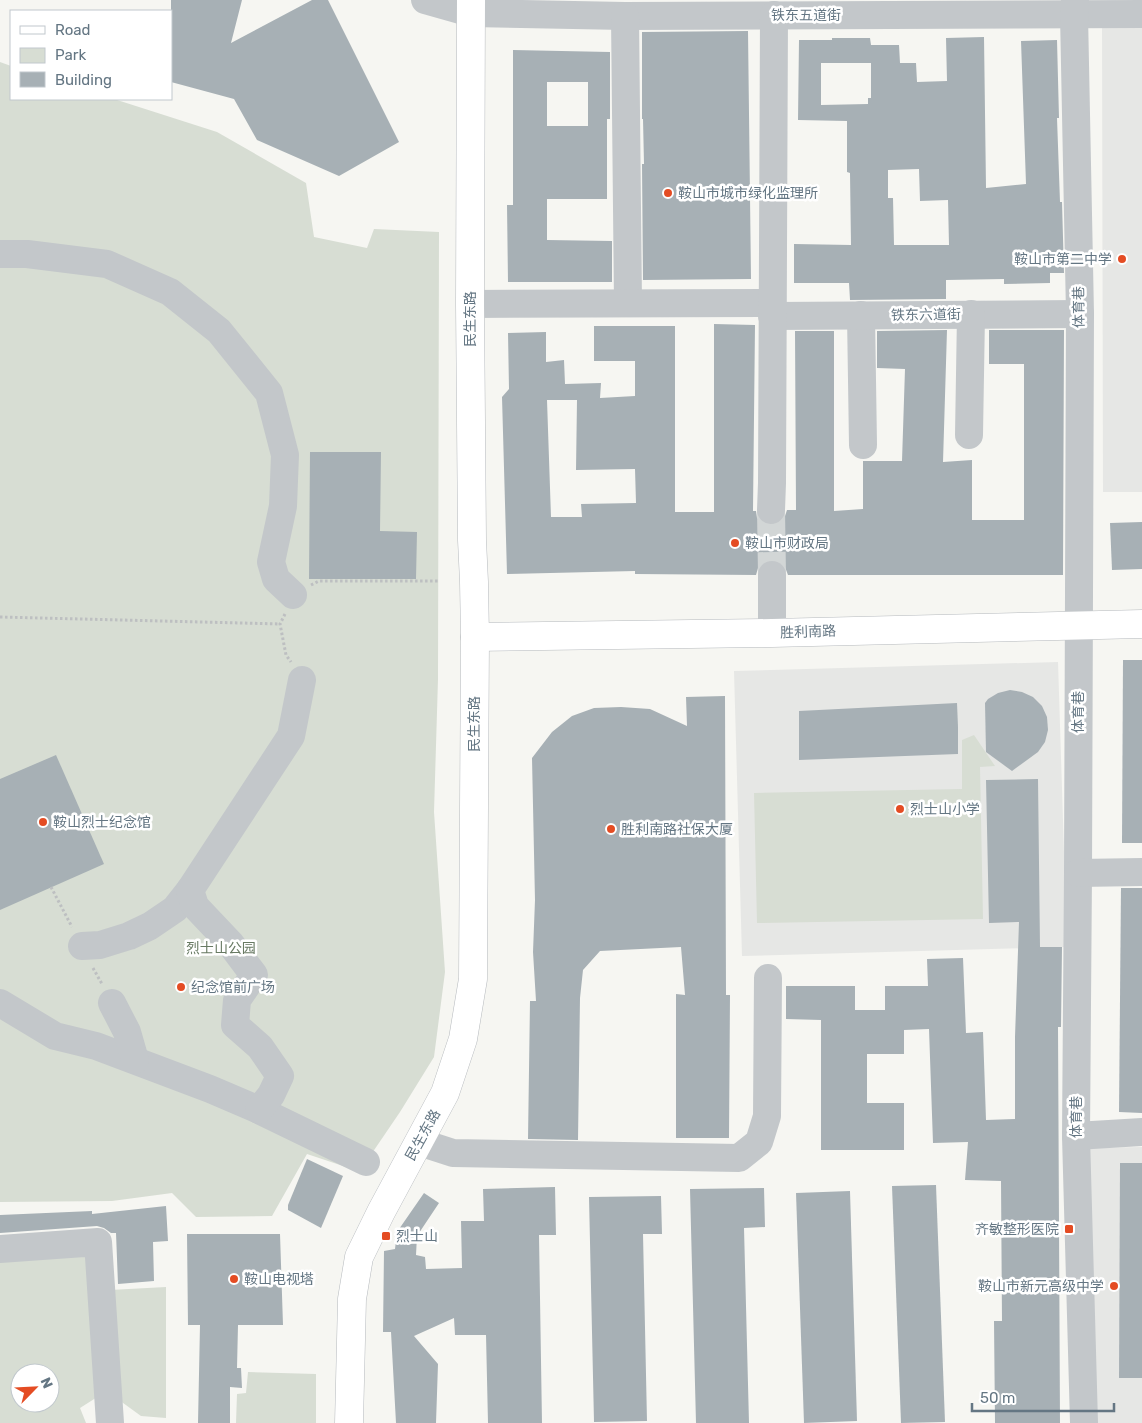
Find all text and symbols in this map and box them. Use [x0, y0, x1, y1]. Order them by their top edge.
street label: 铁东五道街 [771, 7, 841, 24]
legend [10, 10, 172, 100]
text: Road [55, 21, 91, 39]
text: Park [55, 46, 86, 64]
text: Building [55, 71, 112, 89]
place label: 鞍山市城市绿化监理所 [678, 185, 818, 202]
marker: 鞍山市城市绿化监理所 [662, 187, 674, 199]
place label: 鞍山市第二中学 [1014, 251, 1112, 268]
marker: 鞍山市第二中学 [1116, 253, 1128, 265]
street label: 体育巷 [1070, 286, 1088, 328]
street label: 民生东路 [462, 291, 479, 347]
street label: 铁东六道街 [891, 306, 961, 324]
place label: 鞍山市财政局 [745, 535, 829, 552]
marker: 鞍山市财政局 [729, 537, 741, 549]
street label: 胜利南路 [780, 623, 836, 641]
street label: 体育巷 [1070, 691, 1087, 733]
street label: 民生东路 [466, 696, 483, 752]
place label: 烈士山小学 [910, 801, 980, 818]
marker: 烈士山小学 [894, 803, 906, 815]
place label: 鞍山烈士纪念馆 [53, 814, 151, 831]
marker: 鞍山烈士纪念馆 [37, 816, 49, 828]
place label: 胜利南路社保大厦 [621, 821, 733, 838]
marker: 胜利南路社保大厦 [605, 823, 617, 835]
park label: 烈士山公园 [186, 940, 256, 957]
place label: 纪念馆前广场 [191, 979, 275, 996]
marker: 纪念馆前广场 [175, 981, 187, 993]
street label: 体育巷 [1068, 1096, 1085, 1138]
street label: 民生东路 [402, 1106, 444, 1164]
place label: 齐敏整形医院 [975, 1221, 1059, 1238]
marker: 齐敏整形医院 [1063, 1223, 1075, 1235]
place label: 烈士山 [396, 1228, 438, 1245]
marker: 烈士山 [380, 1230, 392, 1242]
place label: 鞍山电视塔 [244, 1271, 314, 1288]
marker: 鞍山电视塔 [228, 1273, 240, 1285]
place label: 鞍山市新元高级中学 [978, 1278, 1104, 1295]
marker: 鞍山市新元高级中学 [1108, 1280, 1120, 1292]
north arrow [10, 1363, 60, 1413]
text: N [37, 1375, 56, 1391]
scale bar [972, 1380, 1114, 1412]
text: 50 m [980, 1389, 1015, 1407]

